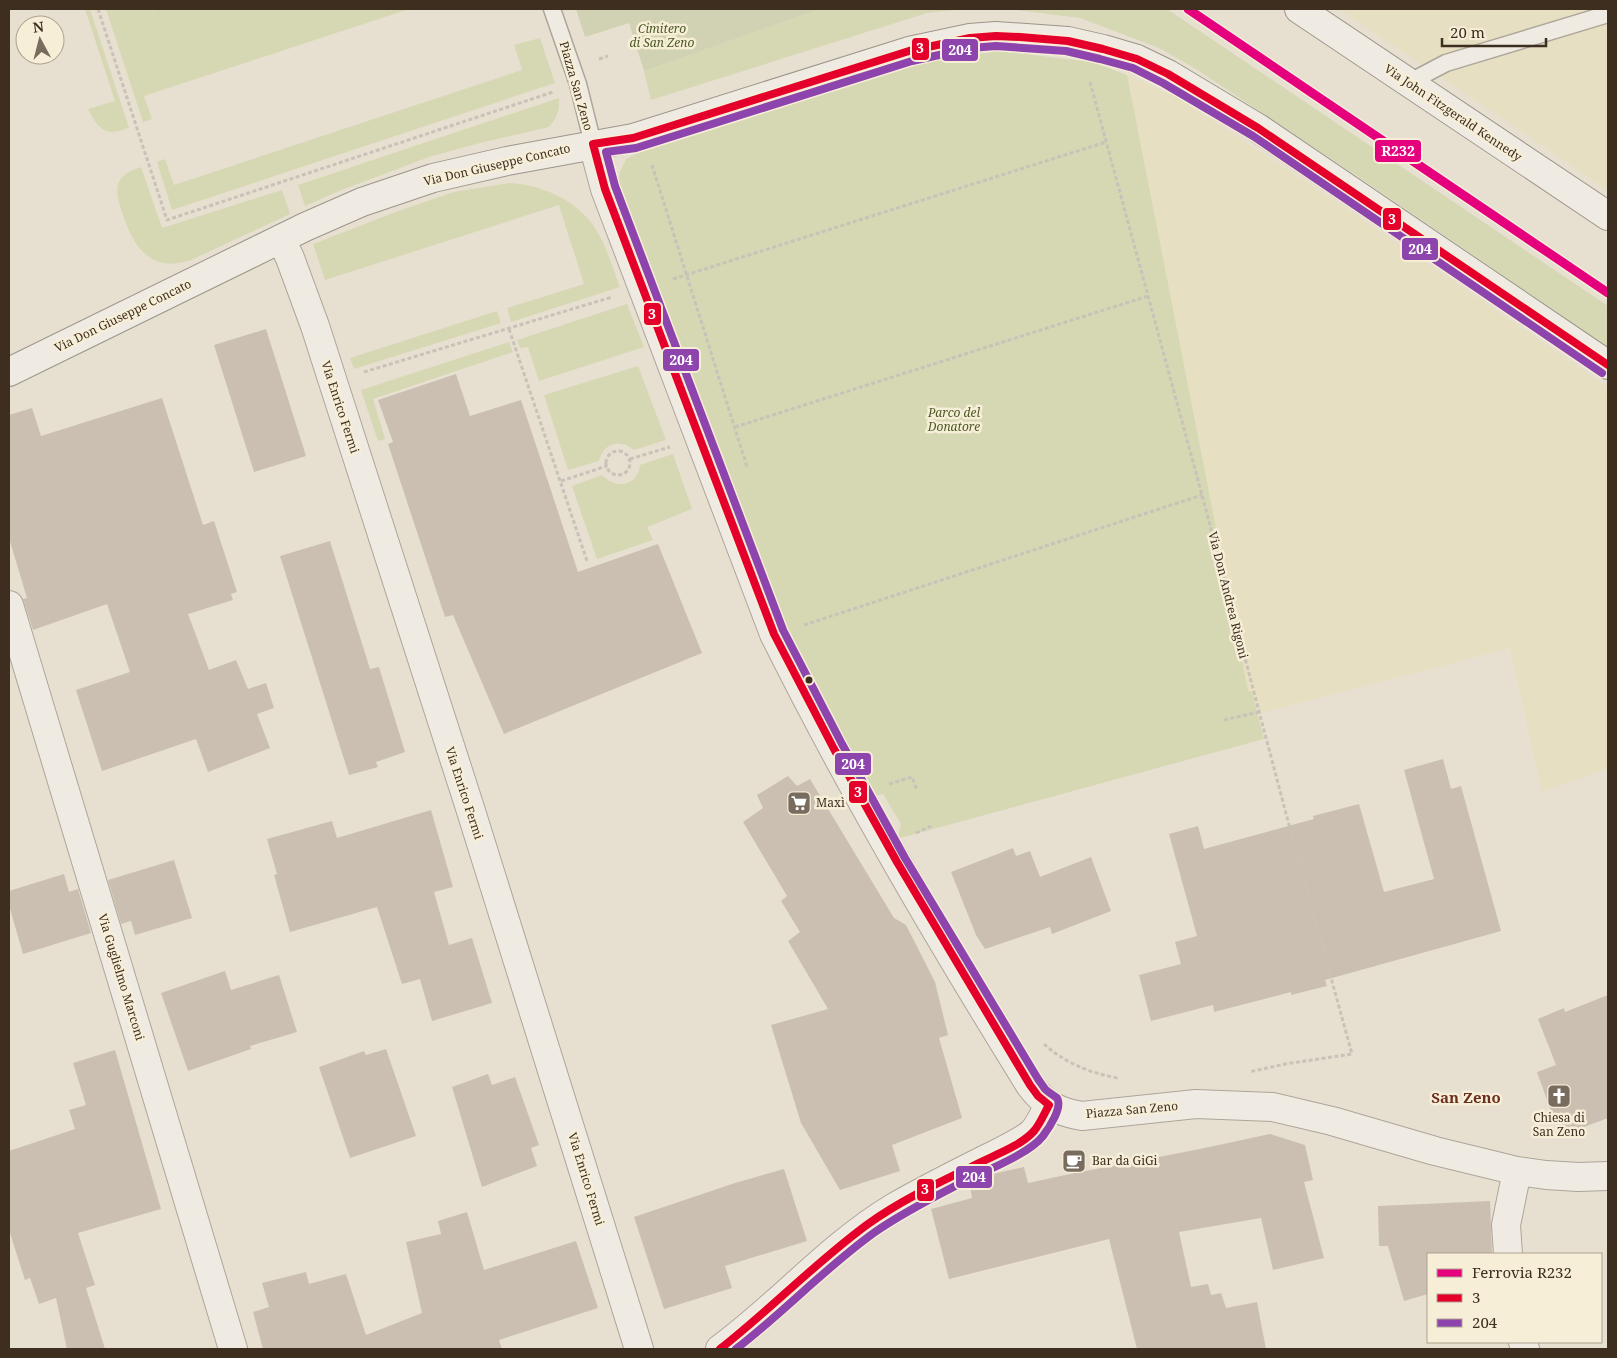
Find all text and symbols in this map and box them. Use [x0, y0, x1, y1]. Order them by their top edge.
north arrow [15, 15, 65, 65]
scale bar [1442, 15, 1546, 47]
text: N [32, 16, 45, 37]
park label: Cimitero di San Zeno [630, 20, 694, 51]
text: 20 m [1450, 22, 1485, 42]
line badge: 3 [911, 37, 930, 61]
text: 3 [916, 38, 924, 57]
line badge: 204 [941, 38, 979, 62]
street label: Piazza San Zeno [556, 39, 597, 133]
text: 204 [948, 40, 972, 59]
street label: Via John Fitzgerald Kennedy [1381, 60, 1526, 165]
street label: Via Don Giuseppe Concato [422, 139, 572, 190]
line badge: R232 [1374, 139, 1422, 163]
text: R232 [1381, 141, 1415, 160]
line badge: 3 [1382, 207, 1402, 231]
text: 3 [1388, 209, 1396, 228]
line badge: 204 [1401, 237, 1439, 261]
text: 204 [1408, 239, 1432, 258]
street label: Via Don Giuseppe Concato [52, 275, 194, 356]
line badge: 3 [643, 302, 662, 326]
text: 3 [648, 304, 656, 323]
line badge: 204 [662, 348, 700, 372]
text: 204 [669, 350, 693, 369]
street label: Via Enrico Fermi [318, 358, 363, 455]
park label: Parco del Donatore [927, 404, 980, 435]
street label: Via Don Andrea Rigoni [1204, 530, 1253, 660]
unlabelled marker [804, 675, 814, 685]
street label: Via Enrico Fermi [442, 744, 487, 841]
line badge: 204 [834, 752, 872, 776]
text: 204 [841, 754, 865, 773]
line badge: 3 [848, 780, 868, 804]
text: 3 [854, 782, 862, 801]
supermarket icon: Maxì [786, 790, 812, 816]
place label: Maxì [816, 794, 845, 811]
street label: Via Guglielmo Marconi [94, 911, 149, 1042]
church icon: Chiesa di San Zeno [1546, 1083, 1572, 1109]
district label: San Zeno [1431, 1087, 1501, 1107]
street label: Piazza San Zeno [1085, 1097, 1179, 1122]
place label: Chiesa di San Zeno [1533, 1109, 1585, 1140]
street label: Via Enrico Fermi [564, 1130, 609, 1228]
cafe icon: Bar da GiGi [1061, 1148, 1087, 1174]
place label: Bar da GiGi [1092, 1152, 1158, 1169]
line badge: 204 [955, 1165, 993, 1189]
text: 204 [962, 1167, 986, 1186]
line badge: 3 [916, 1178, 935, 1202]
text: 3 [921, 1179, 929, 1198]
legend [1427, 1253, 1602, 1343]
text: Ferrovia R232 [1472, 1262, 1572, 1282]
text: 3 [1472, 1287, 1480, 1307]
text: 204 [1472, 1312, 1498, 1332]

